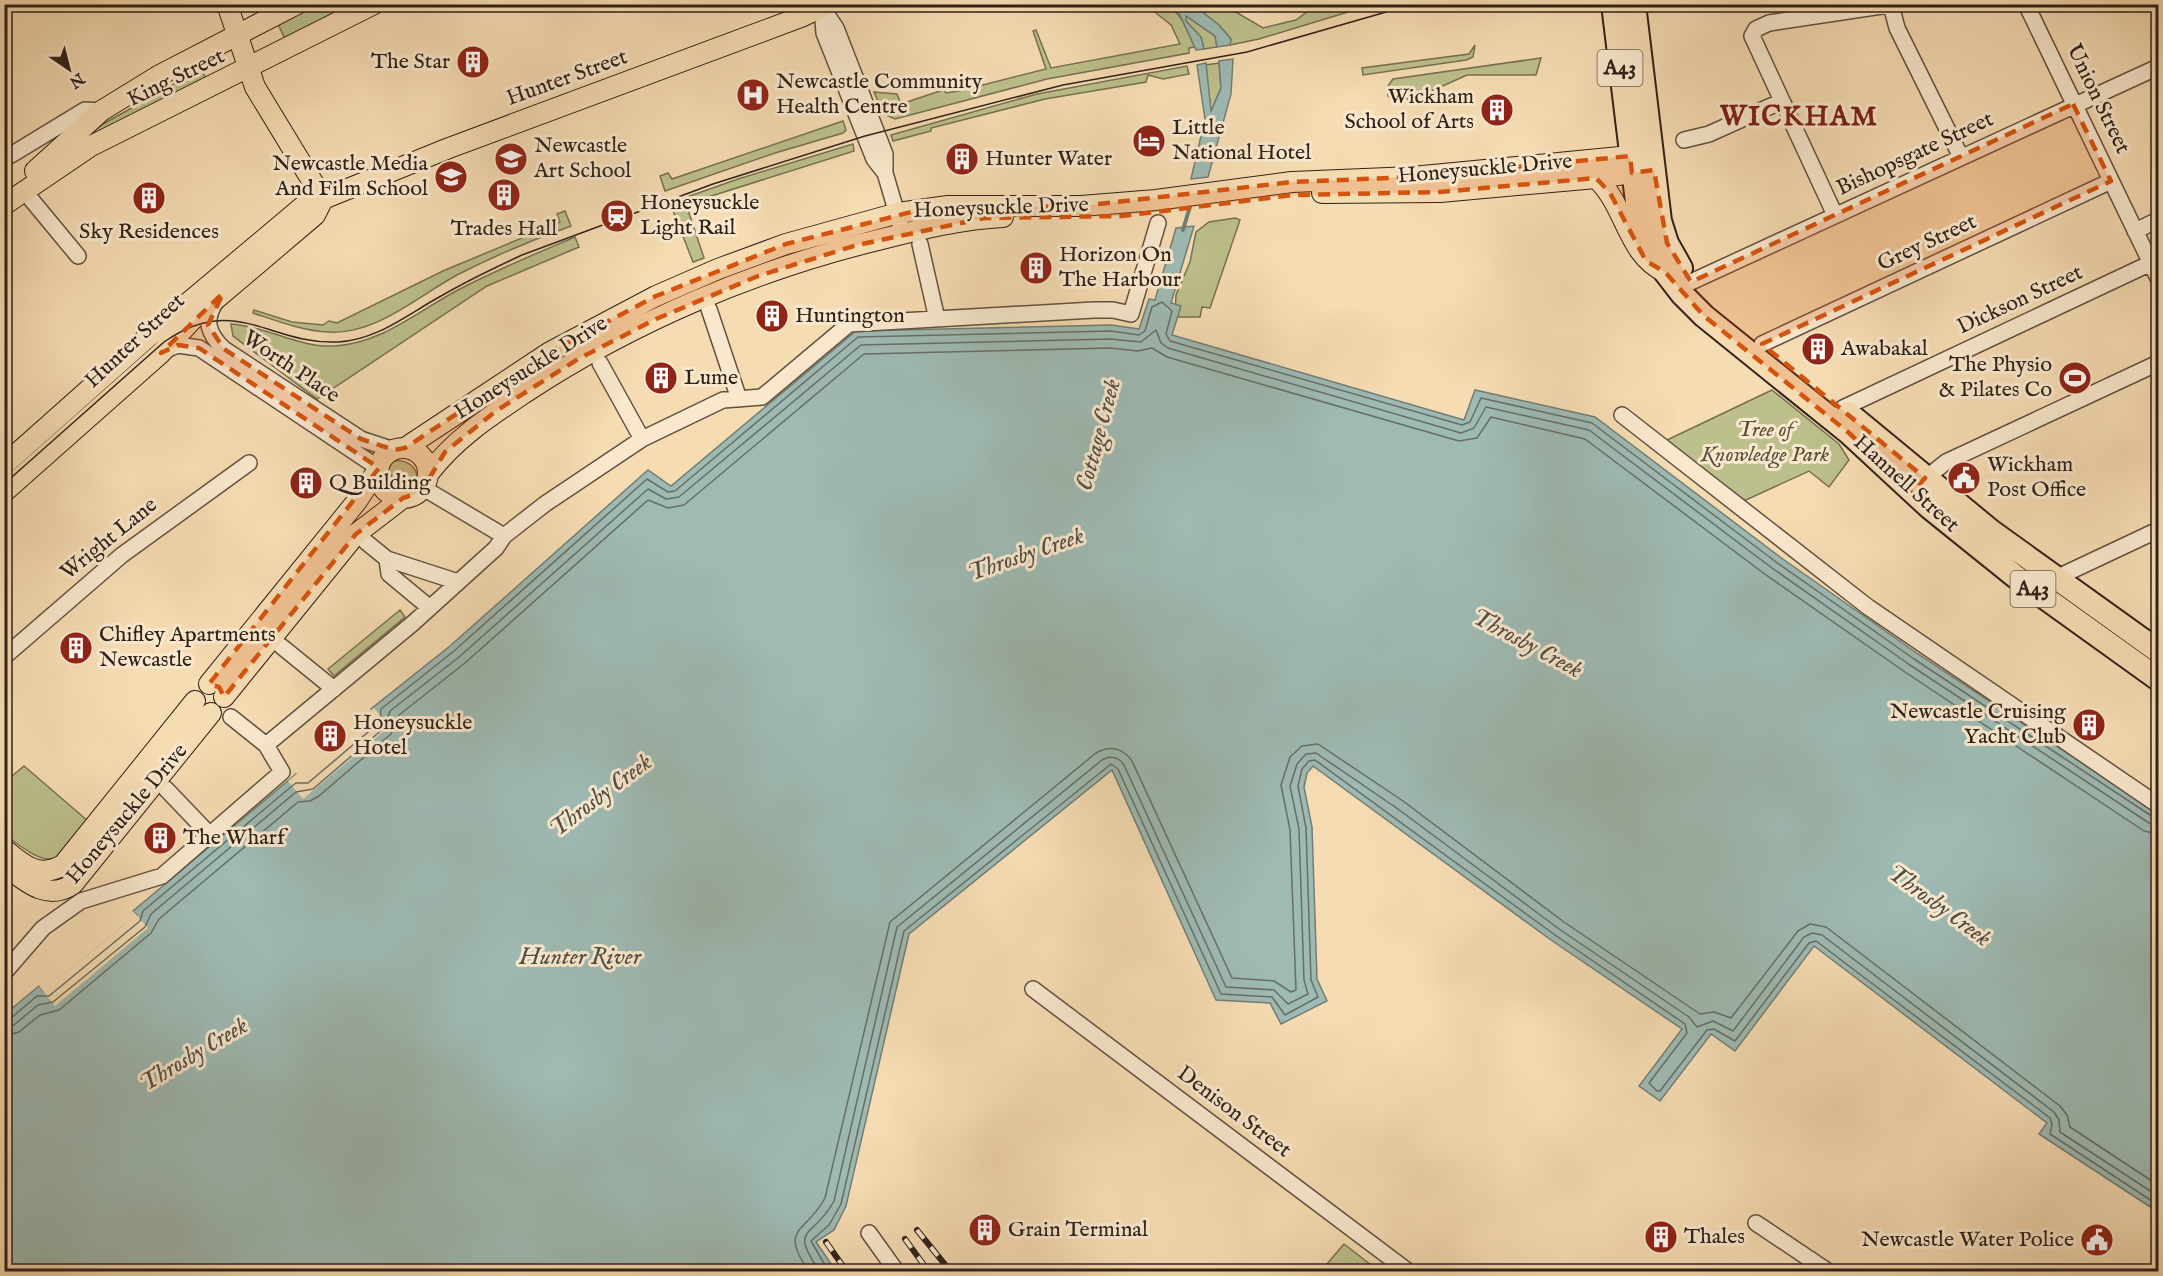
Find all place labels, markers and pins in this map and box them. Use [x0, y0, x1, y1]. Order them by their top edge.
building icon: The Star [455, 44, 491, 80]
place label: The Star [371, 48, 450, 76]
place label: Newcastle Community Health Centre [776, 68, 983, 121]
hospital icon: Newcastle Community Health Centre [735, 77, 771, 113]
place label: Wickham School of Arts [1344, 83, 1474, 136]
building icon: Wickham School of Arts [1479, 92, 1515, 128]
place label: Little National Hotel [1172, 114, 1311, 167]
hotel icon: Little National Hotel [1131, 123, 1167, 159]
place label: Newcastle Art School [533, 132, 631, 185]
school or university icon: Newcastle Art School [493, 141, 529, 177]
building icon: Hunter Water [944, 141, 980, 177]
place label: Hunter Water [985, 145, 1112, 173]
place label: Newcastle Media And Film School [272, 150, 428, 203]
school or university icon: Newcastle Media And Film School [433, 159, 469, 195]
building icon: Trades Hall [486, 177, 522, 213]
building icon: Sky Residences [131, 180, 167, 216]
place label: Honeysuckle Light Rail [640, 189, 759, 242]
station icon: Honeysuckle Light Rail [599, 198, 635, 234]
place label: Trades Hall [451, 215, 557, 243]
place label: Sky Residences [79, 218, 219, 246]
place label: Horizon On The Harbour [1059, 241, 1181, 294]
building icon: Horizon On The Harbour [1018, 250, 1054, 286]
building icon: Huntington [754, 298, 790, 334]
place label: Huntington [795, 302, 905, 330]
building icon: Awabakal [1800, 331, 1836, 367]
place label: Awabakal [1840, 335, 1928, 363]
place label: The Physio & Pilates Co [1939, 351, 2052, 404]
building icon: Lume [643, 360, 679, 396]
sports icon: The Physio & Pilates Co [2057, 360, 2093, 396]
place label: Lume [684, 364, 738, 392]
place label: Wickham Post Office [1987, 451, 2086, 504]
public building icon: Wickham Post Office [1946, 460, 1982, 496]
building icon: Q Building [288, 465, 324, 501]
place label: Q Building [329, 469, 432, 497]
place label: Chifley Apartments Newcastle [99, 621, 276, 674]
building icon: Chifley Apartments Newcastle [58, 630, 94, 666]
place label: Newcastle Cruising Yacht Club [1890, 698, 2067, 751]
building icon: Newcastle Cruising Yacht Club [2071, 707, 2107, 743]
place label: Honeysuckle Hotel [353, 709, 472, 762]
building icon: Honeysuckle Hotel [312, 718, 348, 754]
building icon: The Wharf [142, 820, 178, 856]
place label: The Wharf [183, 824, 289, 852]
building icon: Grain Terminal [967, 1212, 1003, 1248]
place label: Grain Terminal [1008, 1216, 1148, 1244]
building icon: Thales [1643, 1219, 1679, 1255]
public building icon: Newcastle Water Police [2079, 1222, 2115, 1258]
place label: Thales [1684, 1223, 1745, 1251]
place label: Newcastle Water Police [1861, 1226, 2074, 1254]

